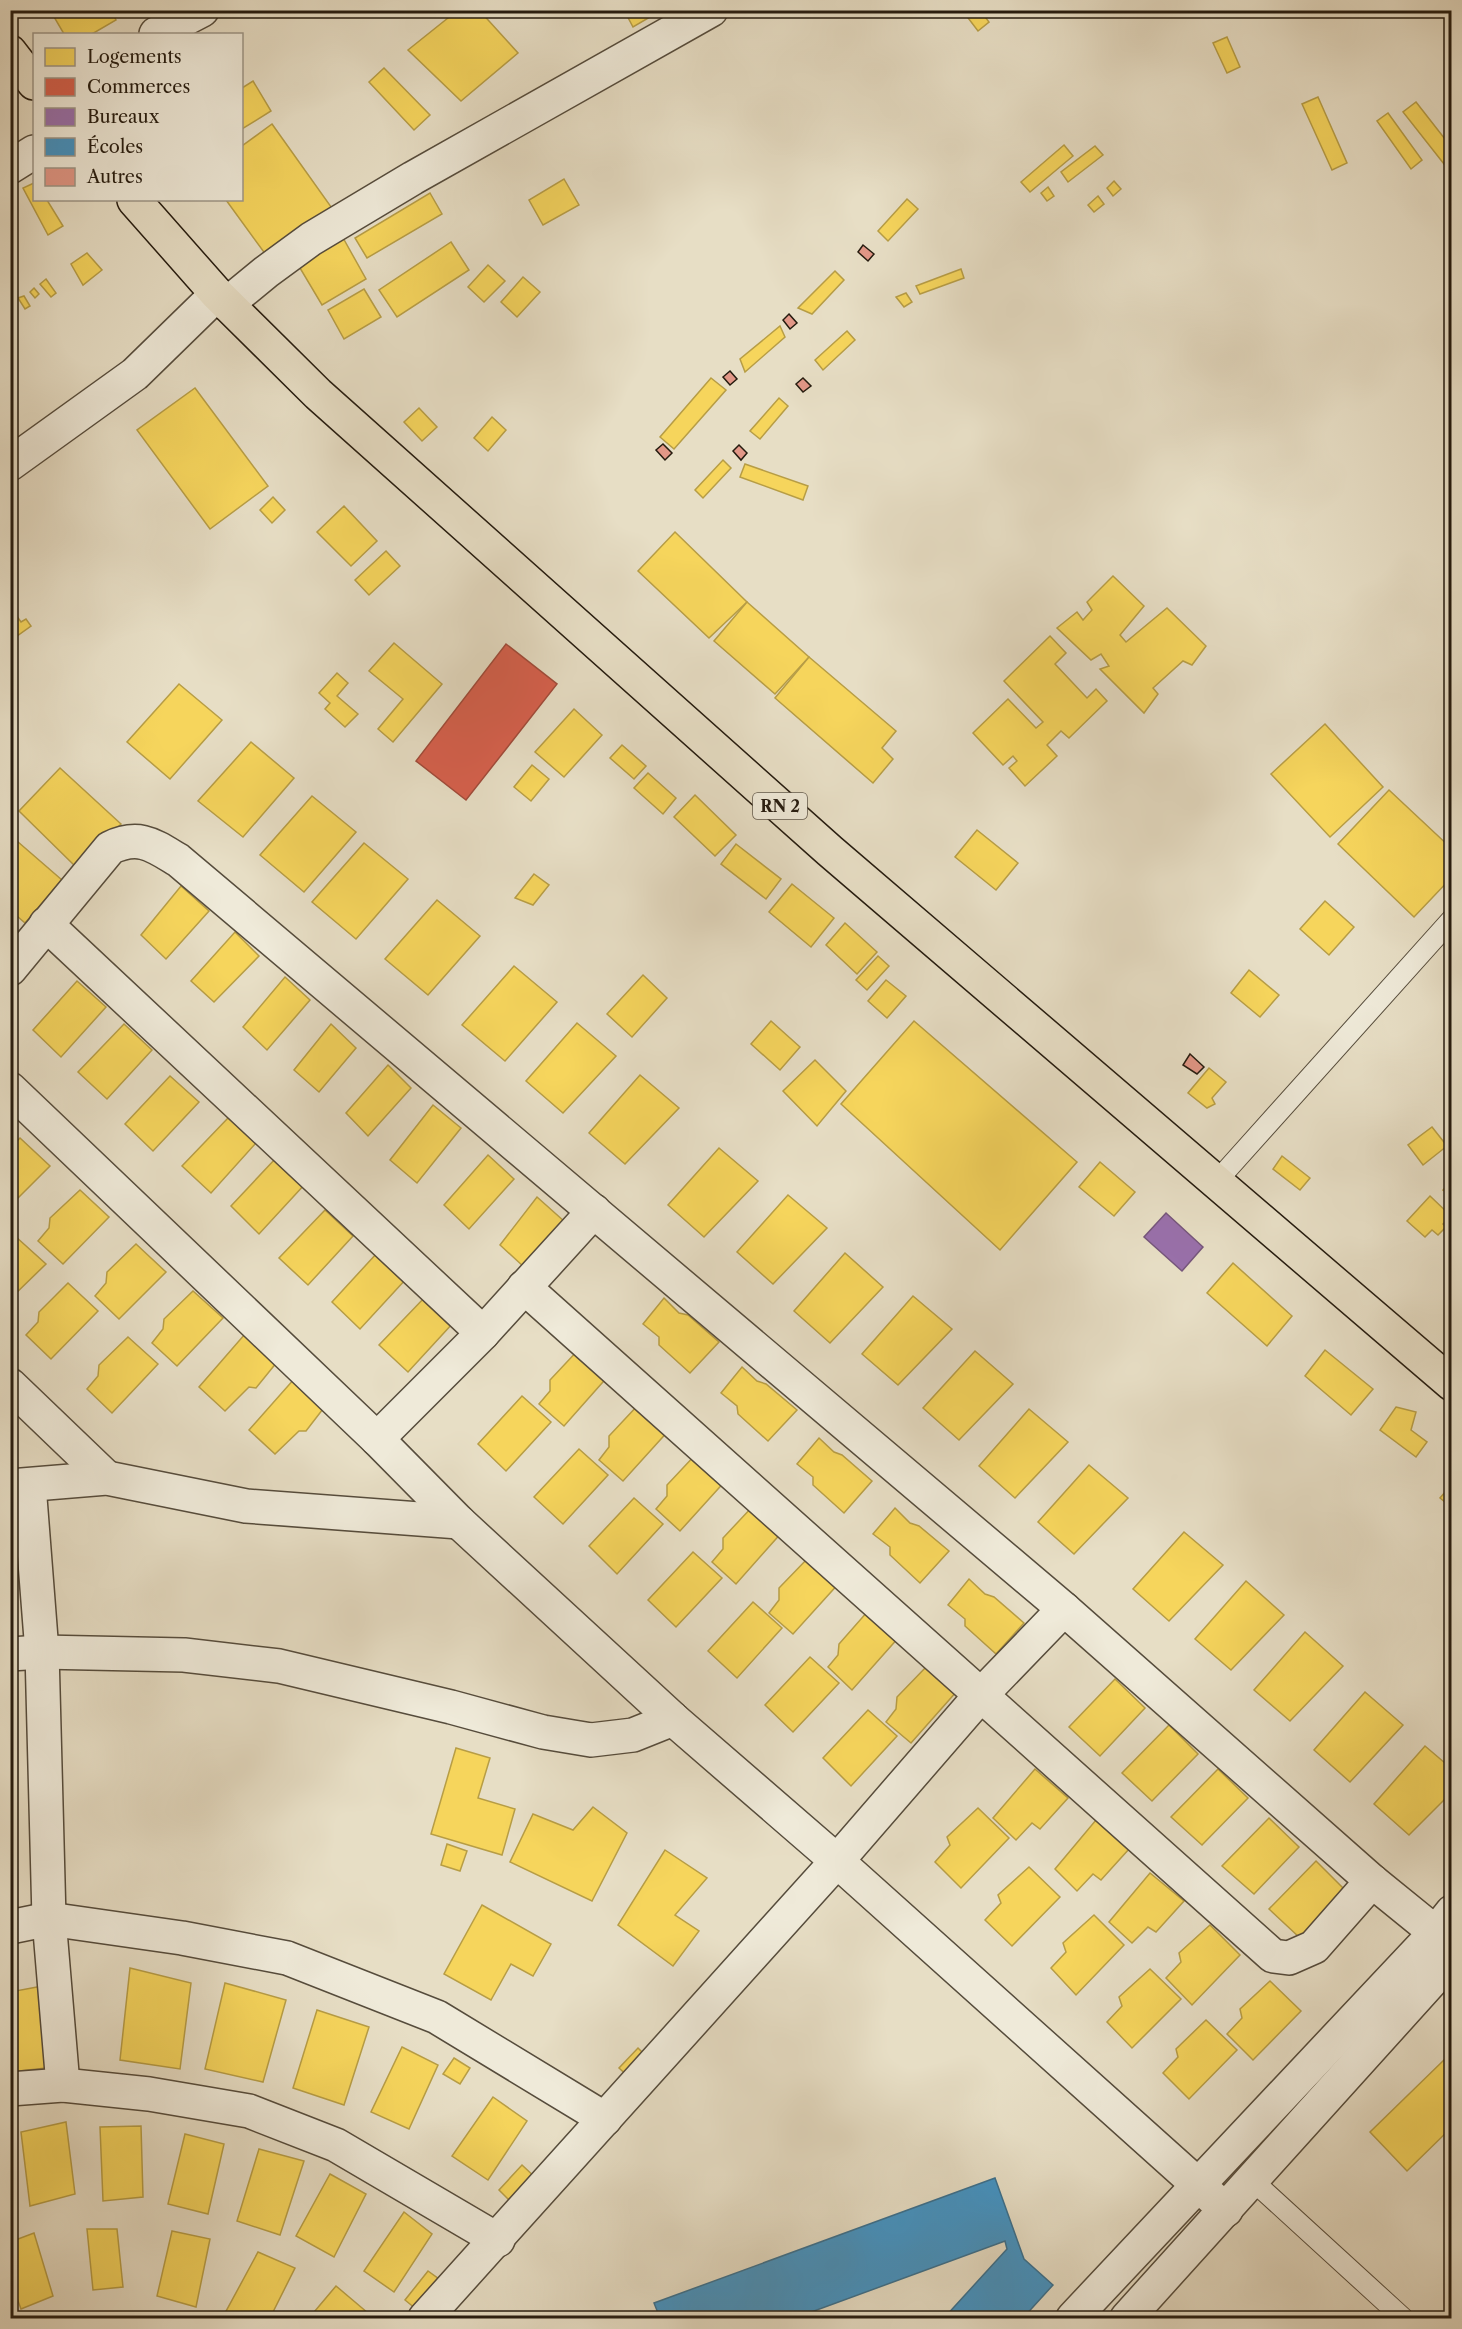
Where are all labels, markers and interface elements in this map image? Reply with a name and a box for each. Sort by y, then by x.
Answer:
legend [33,33,243,201]
text: Logements [87,46,182,68]
text: Commerces [87,76,190,98]
text: Bureaux [87,106,160,128]
text: Écoles [87,135,143,158]
text: Autres [86,166,143,188]
road number: RN 2 [753,793,807,819]

